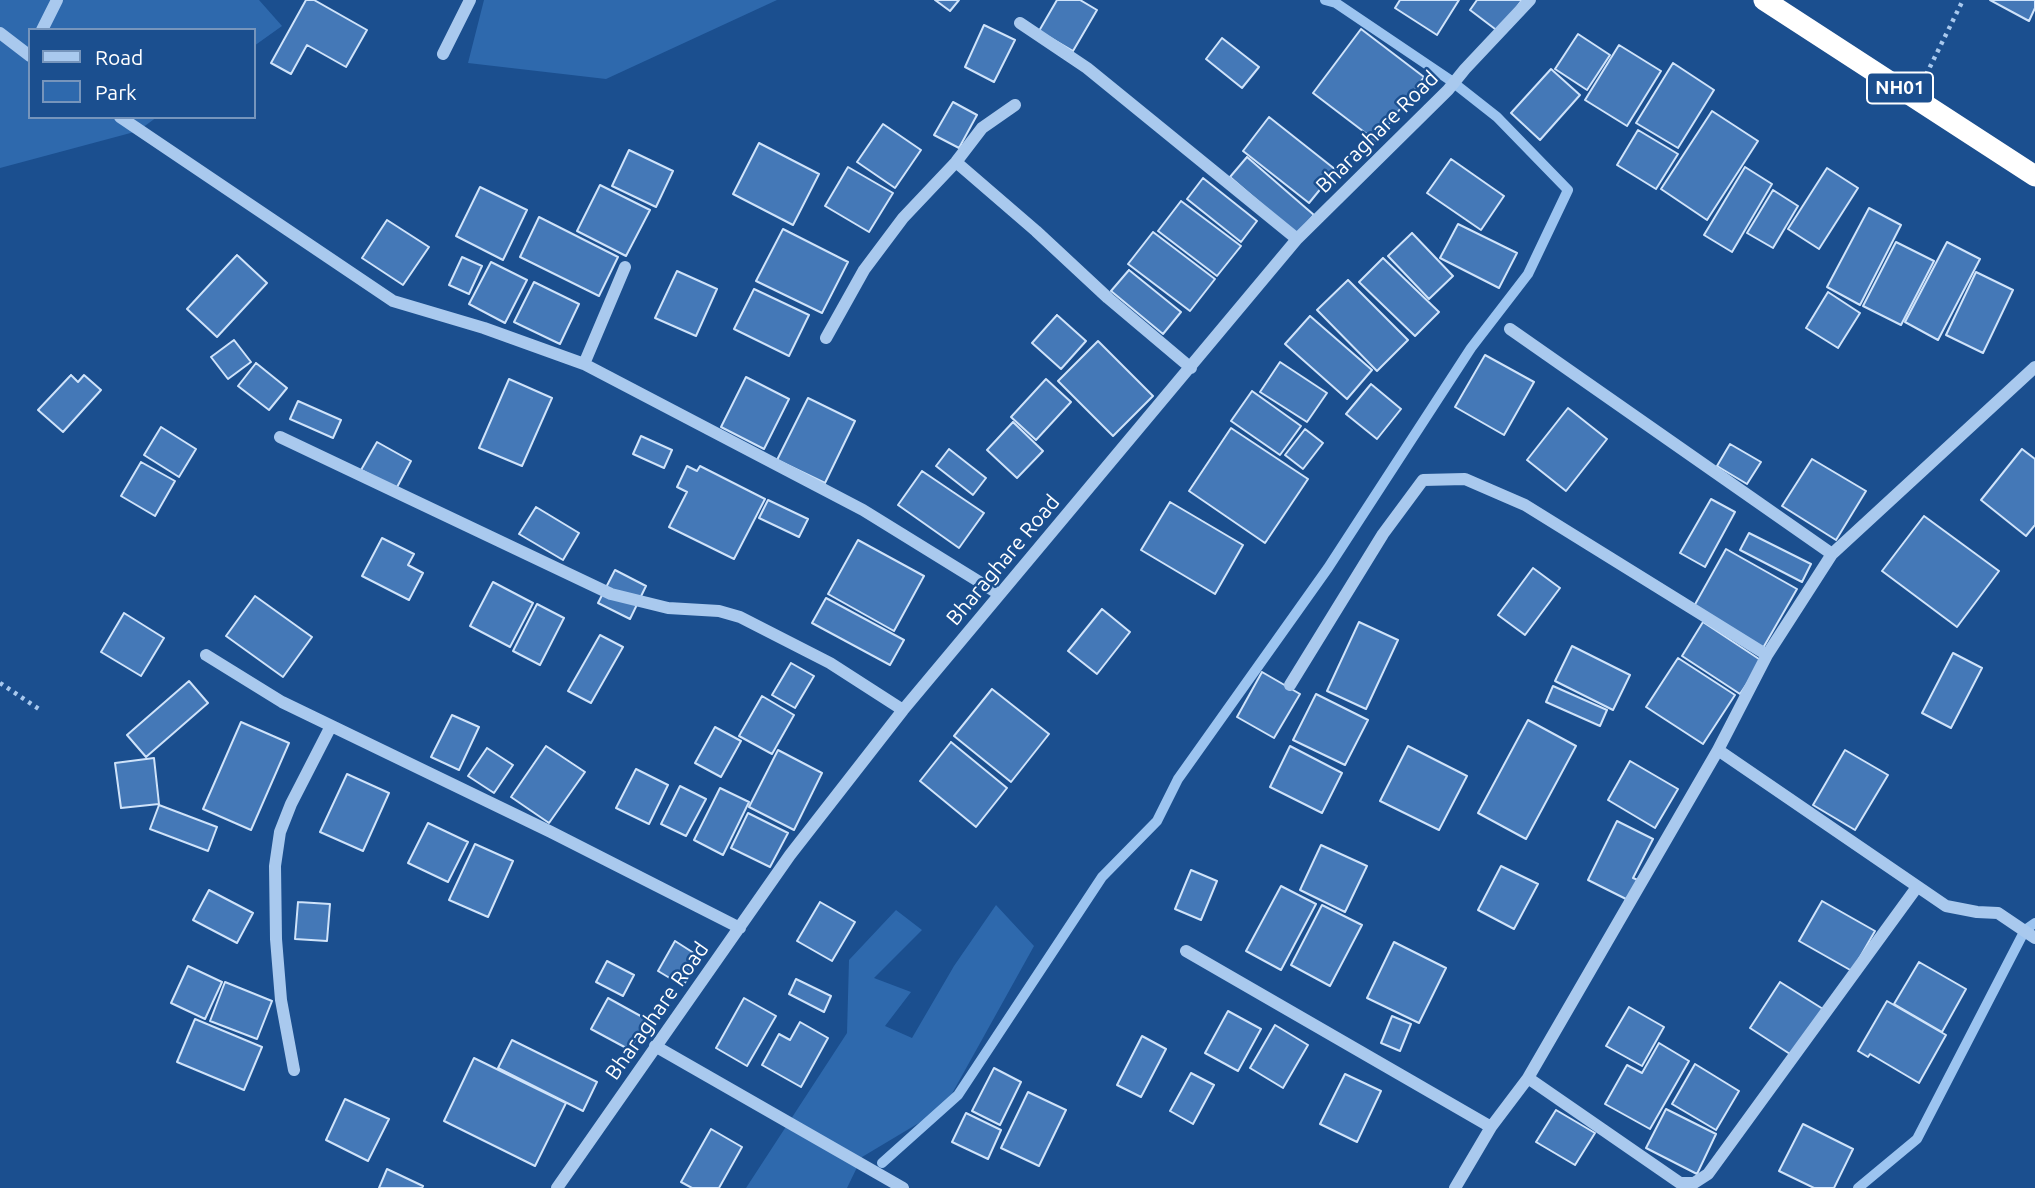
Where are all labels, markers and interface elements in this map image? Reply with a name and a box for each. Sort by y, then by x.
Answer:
legend [28,28,256,119]
text: Road [95,45,143,69]
street label: Bharaghare Road [1311,66,1443,198]
road number: NH01 [1867,72,1933,104]
text: Park [95,80,137,104]
street label: Bharaghare Road [941,490,1065,630]
street label: Bharaghare Road [600,937,714,1085]

